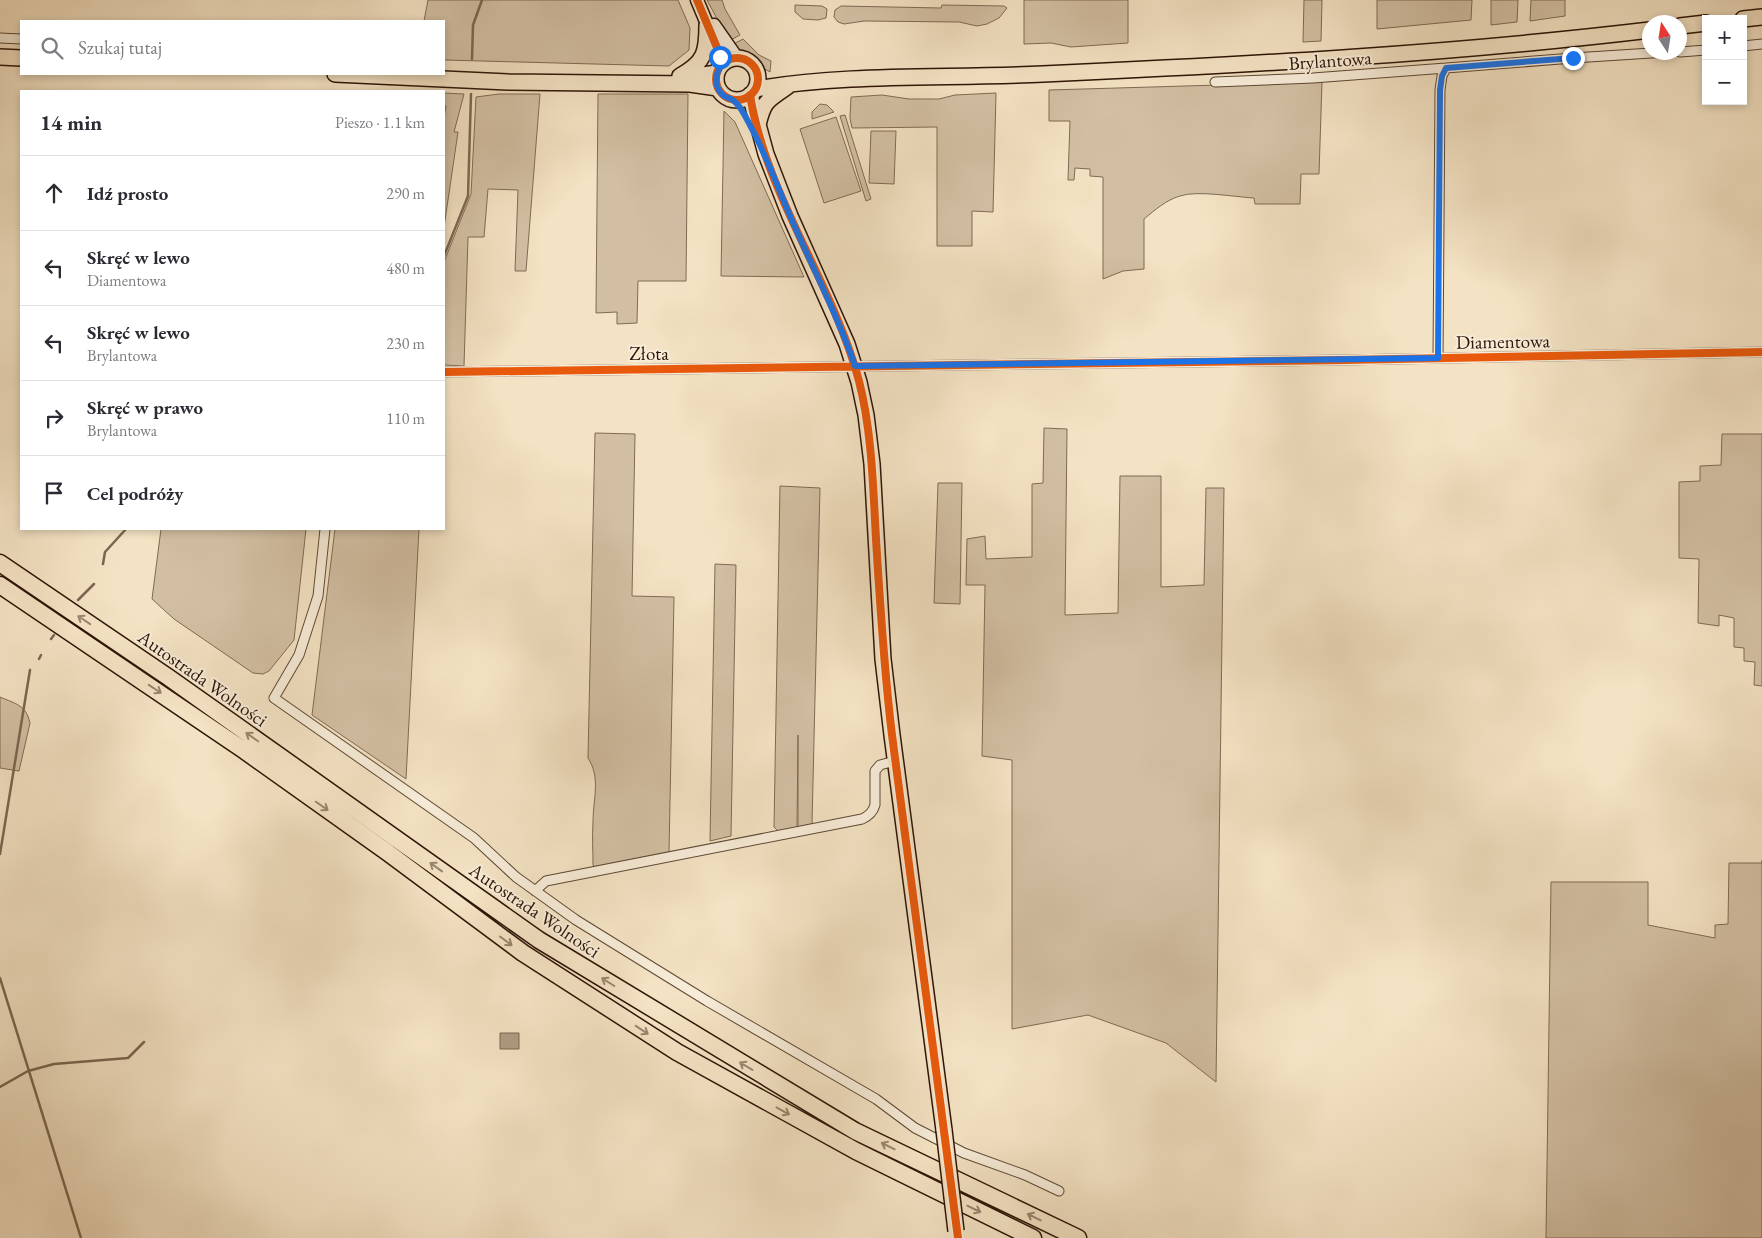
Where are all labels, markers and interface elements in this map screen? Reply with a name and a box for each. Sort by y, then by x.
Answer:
north arrow [1642,15,1687,60]
map controls [1702,15,1747,105]
button: + [1702,15,1747,60]
search box [20,20,445,75]
icon: search [38,34,66,62]
text: Szukaj tutaj [78,35,162,60]
street label: Brylantowa [1288,45,1373,76]
route start [709,46,732,69]
route end [1562,47,1585,70]
button: − [1702,60,1747,105]
text: 14 min [40,109,102,136]
text: Pieszo · 1.1 km [335,112,425,133]
icon: ahead [40,179,68,207]
text: Idź prosto [87,181,168,206]
text: 290 m [386,183,425,204]
text: Skręć w lewo [87,245,190,270]
icon: left [40,254,68,282]
text: 480 m [386,258,425,279]
text: Diamentowa [87,270,166,291]
text: Skręć w lewo [87,320,190,345]
street label: Diamentowa [1456,328,1551,355]
icon: left [40,329,68,357]
text: 230 m [386,333,425,354]
street label: Złota [629,341,669,366]
text: Brylantowa [87,345,157,366]
text: Skręć w prawo [87,395,203,420]
icon: right [40,404,68,432]
text: 110 m [386,408,425,429]
text: Brylantowa [87,420,157,441]
icon: arrive [40,479,68,507]
text: Cel podróży [87,481,183,506]
one-way arrow [77,615,91,625]
street label: Autostrada Wolności [132,624,273,733]
one-way arrow [147,684,161,694]
one-way arrow [246,732,260,742]
one-way arrow [315,801,329,811]
street label: Autostrada Wolności [464,857,605,964]
one-way arrow [429,862,443,872]
one-way arrow [499,935,512,946]
one-way arrow [601,976,615,986]
one-way arrow [635,1025,649,1035]
one-way arrow [740,1061,754,1071]
one-way arrow [775,1106,790,1116]
one-way arrow [880,1141,895,1151]
one-way arrow [966,1205,981,1214]
one-way arrow [1027,1212,1042,1221]

